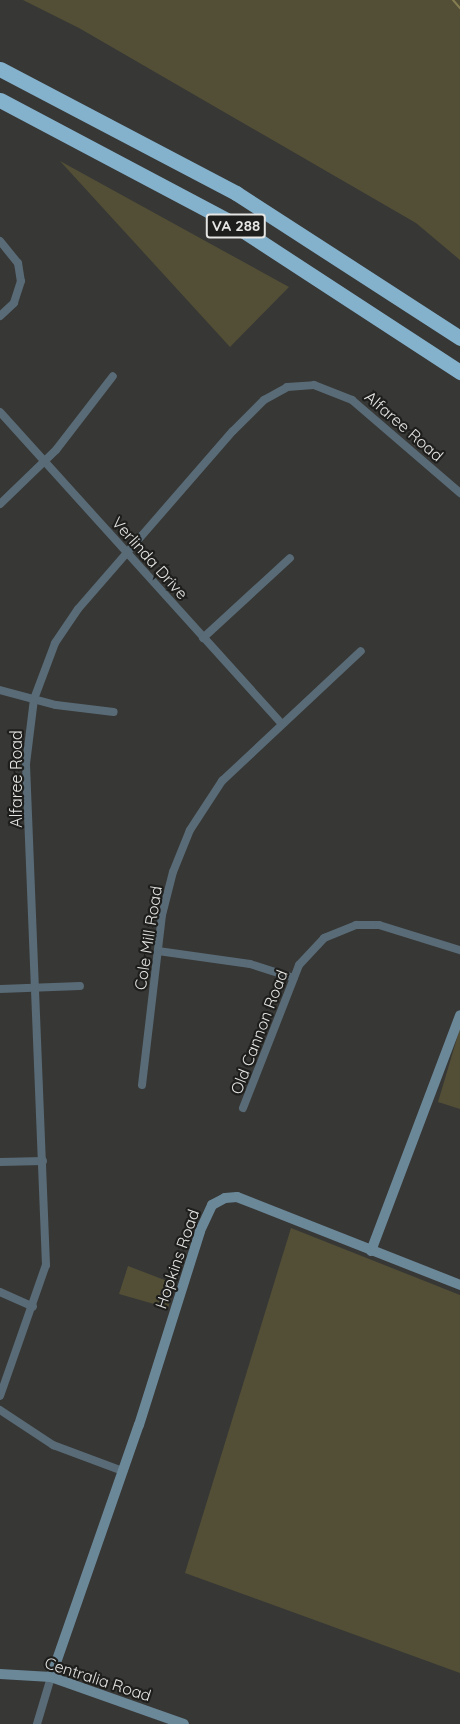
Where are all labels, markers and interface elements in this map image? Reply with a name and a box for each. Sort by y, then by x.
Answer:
road number: VA 288 [204,214,268,238]
street label: Alfaree Road [361,387,447,465]
street label: Verlinda Drive [108,513,192,603]
street label: Alfaree Road [6,730,26,828]
street label: Cole Mill Road [130,885,166,991]
street label: Old Cannon Road [226,967,292,1097]
street label: Hopkins Road [151,1207,203,1311]
street label: Centralia Road [42,1653,154,1705]

